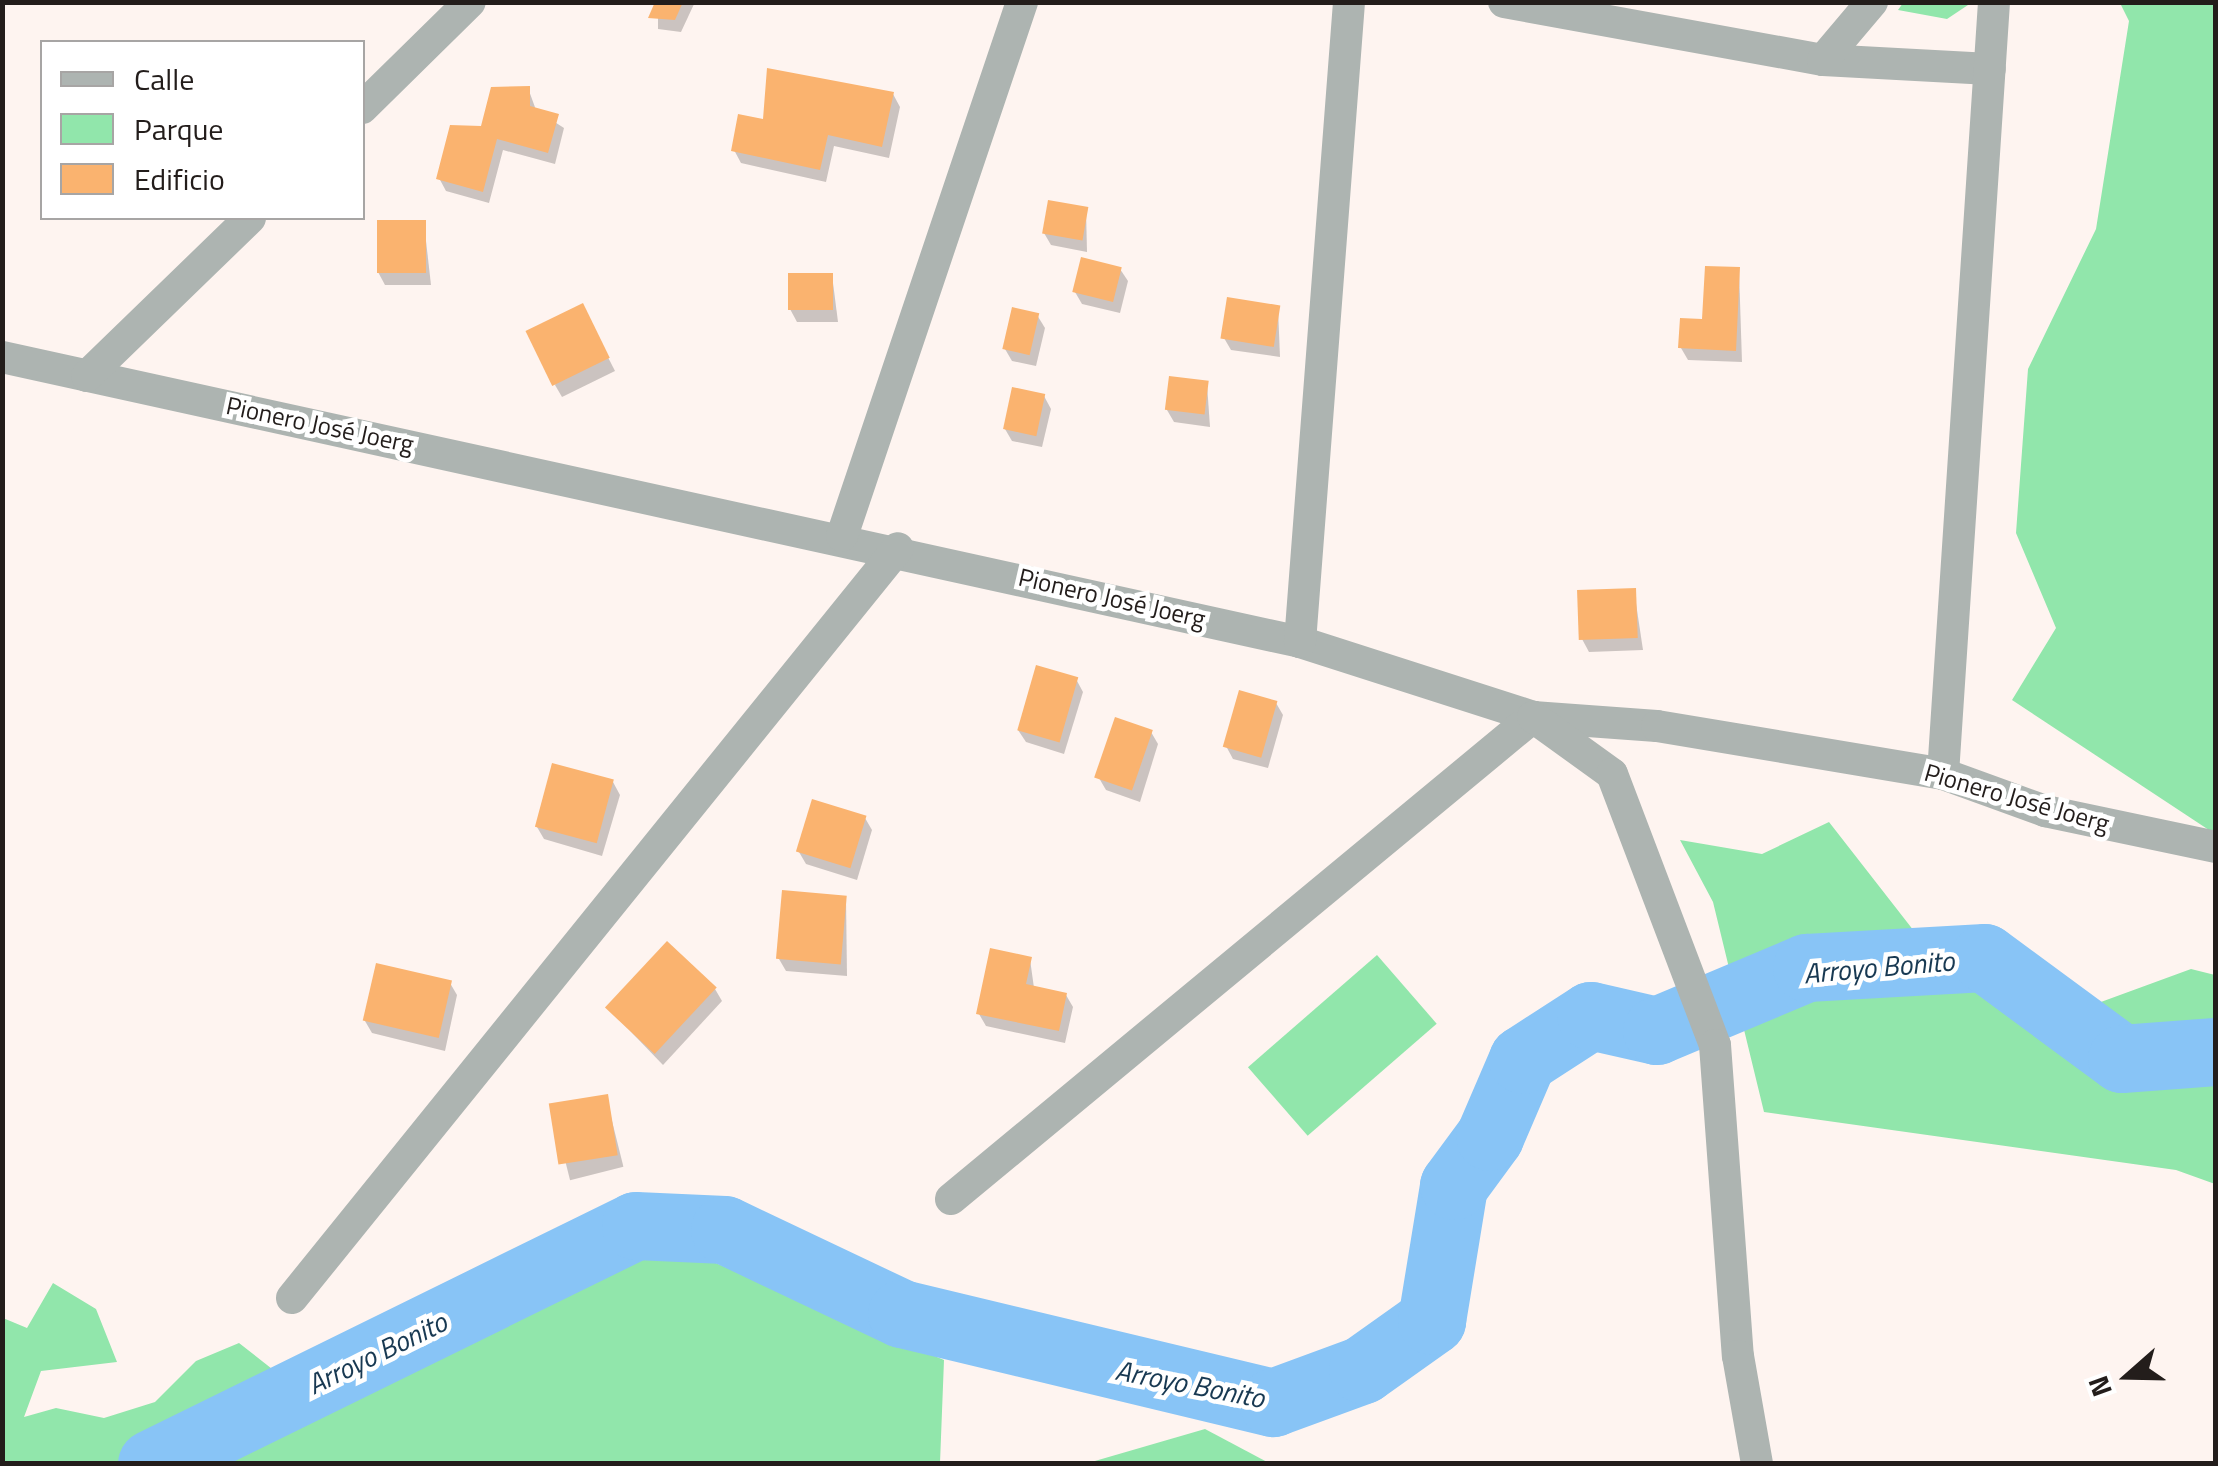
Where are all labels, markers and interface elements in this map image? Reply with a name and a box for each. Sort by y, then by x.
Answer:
legend [40,40,365,220]
text: Calle [134,56,194,102]
text: Parque [134,106,224,152]
text: Edificio [134,156,225,202]
street label: Pionero José Joerg [223,390,417,460]
street label: Pionero José Joerg [1016,562,1208,634]
street label: Pionero José Joerg [1921,757,2113,839]
water label: Arroyo Bonito [1802,944,1956,990]
water label: Arroyo Bonito [302,1305,452,1401]
north arrow [2078,1326,2178,1426]
water label: Arroyo Bonito [1113,1353,1267,1415]
text: N [2076,1370,2123,1403]

